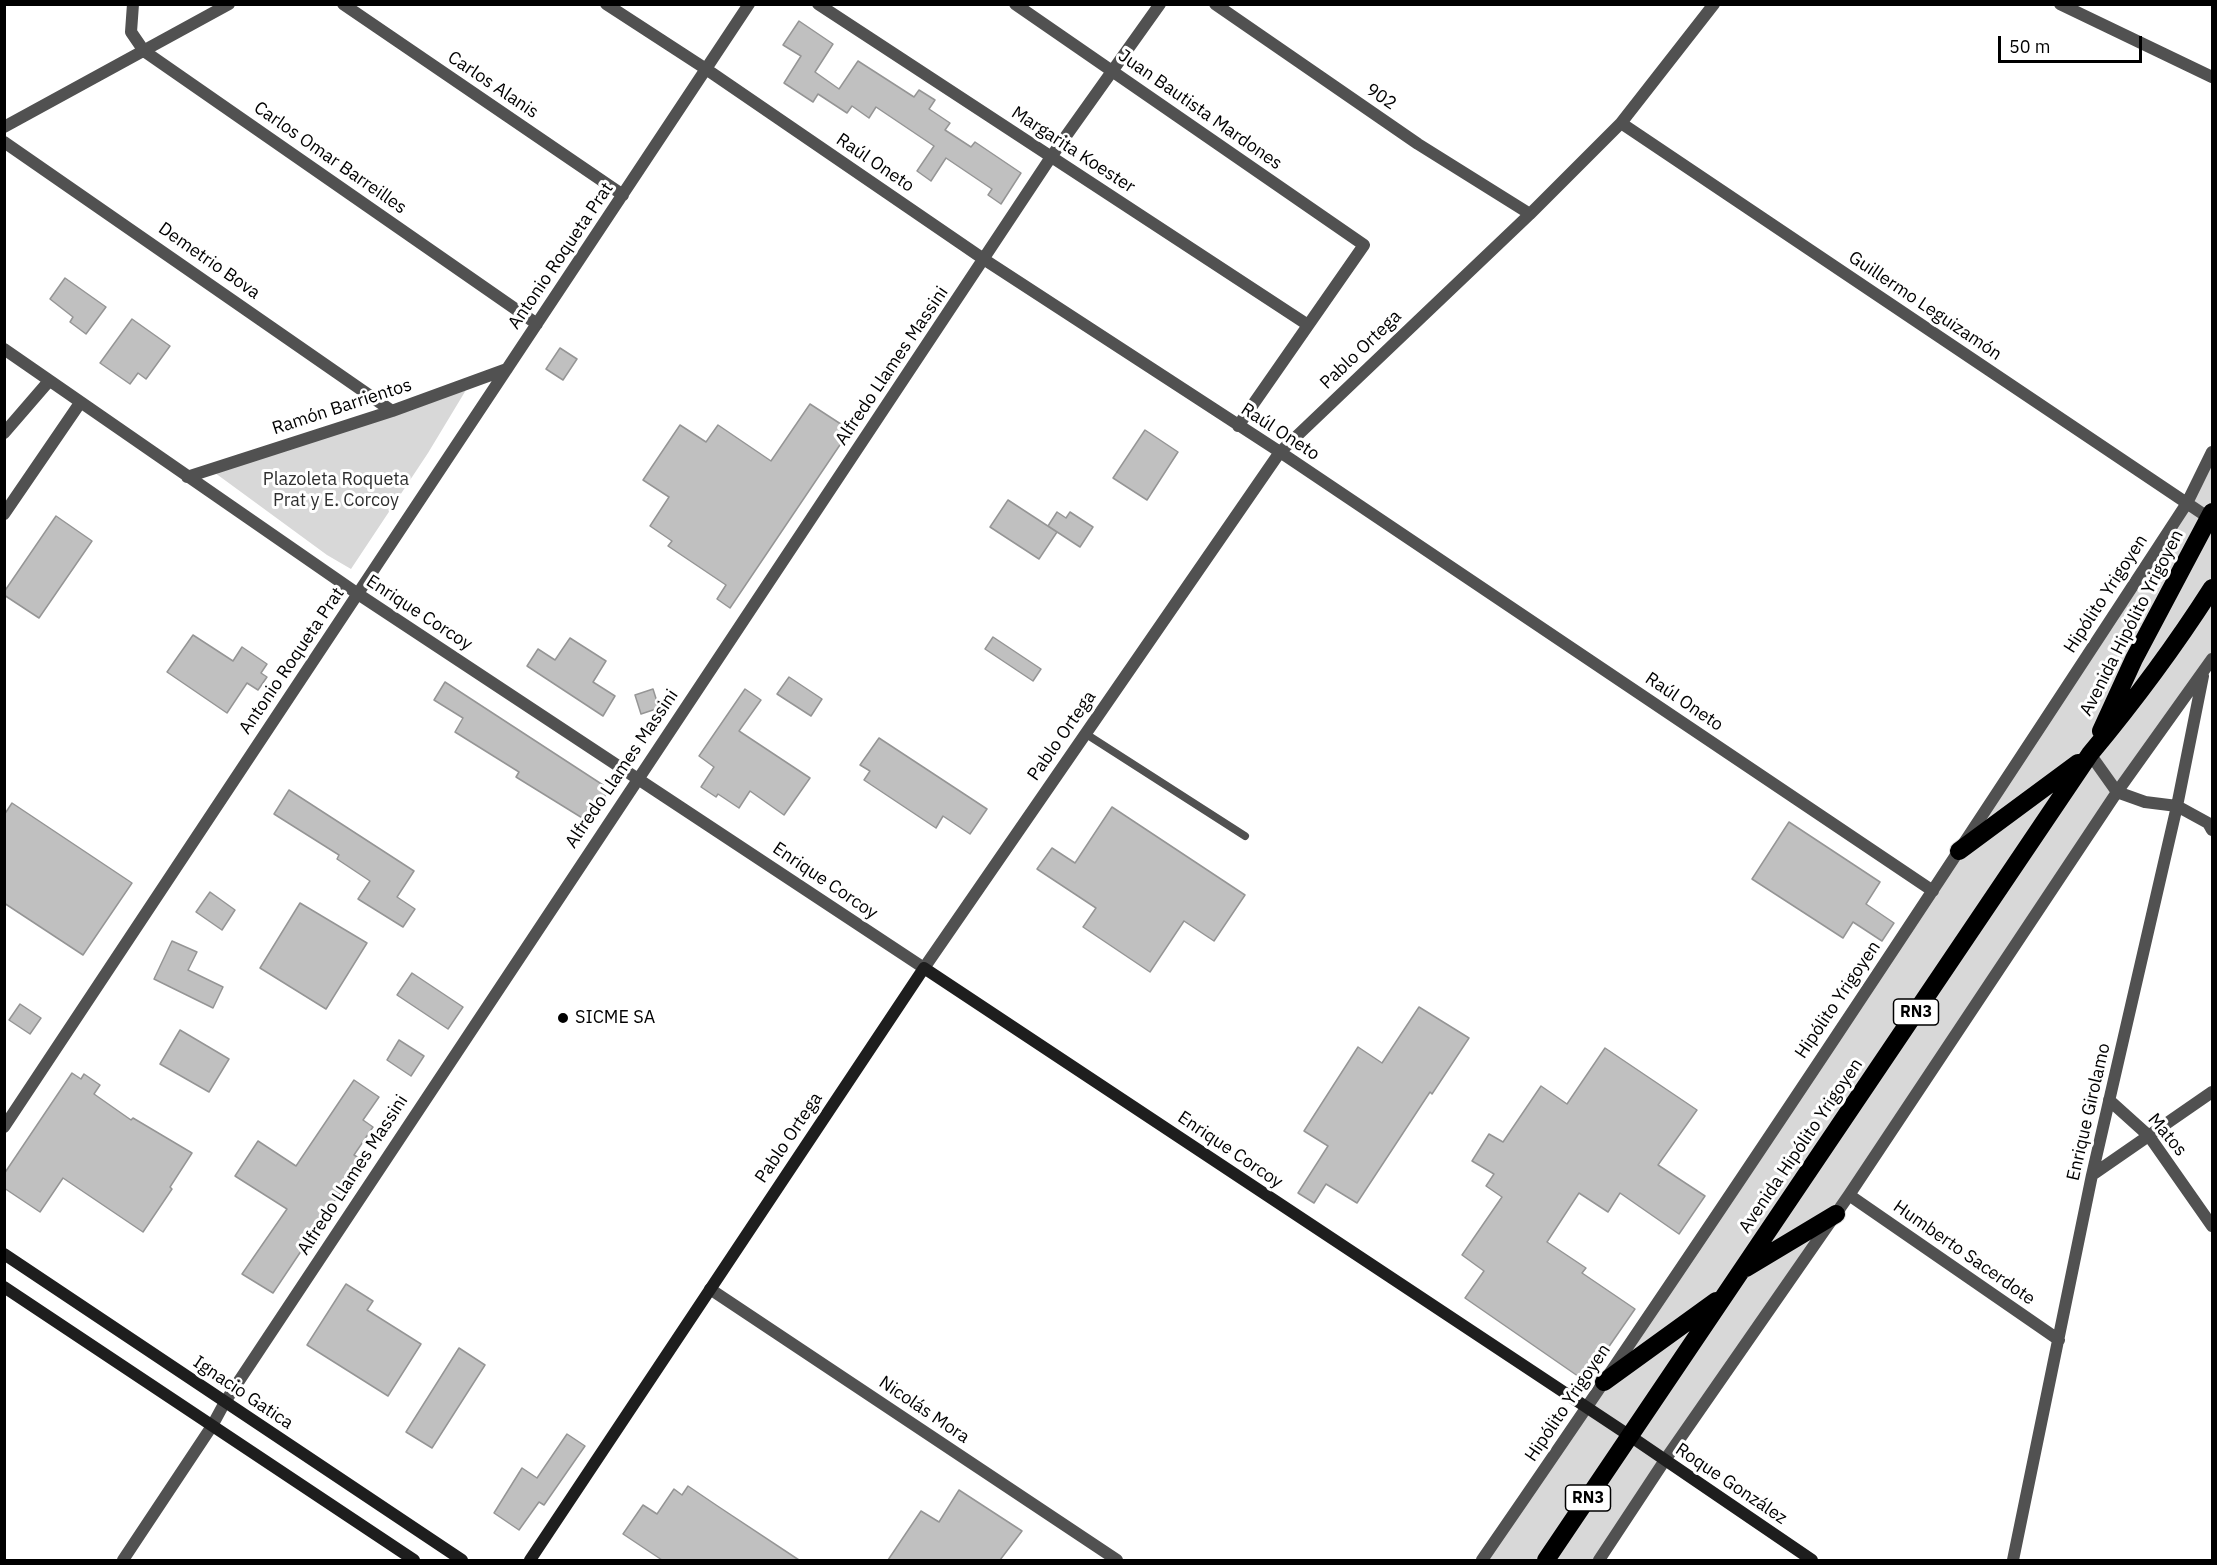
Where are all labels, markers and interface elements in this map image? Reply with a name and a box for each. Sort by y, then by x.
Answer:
scale bar [2001,24,2145,62]
text: 50 m [2009,35,2051,58]
street label: Juan Bautista Mardones [1114,45,1286,175]
street label: Carlos Alanis [443,47,543,123]
street label: 902 [1362,79,1400,115]
street label: Carlos Omar Barreilles [249,97,411,219]
street label: Margarita Koester [1007,102,1139,198]
street label: Raúl Oneto [832,129,918,197]
street label: Antonio Roqueta Prat [504,179,618,333]
street label: Demetrio Bova [154,218,264,304]
street label: Guillermo Leguizamón [1844,247,2006,365]
street label: Alfredo Llames Massini [831,283,953,449]
street label: Pablo Ortega [1316,306,1406,394]
street label: Ramón Barrientos [269,374,415,440]
street label: Raúl Oneto [1237,399,1323,465]
park label: Plazoleta Roqueta Prat y E. Corcoy [263,469,409,512]
street label: Avenida Hipólito Yrigoyen [2076,526,2188,720]
street label: Hipólito Yrigoyen [2060,531,2152,657]
street label: Enrique Corcoy [362,571,476,655]
street label: Antonio Roqueta Prat [235,584,349,738]
street label: Raúl Oneto [1641,668,1727,736]
street label: Alfredo Llames Massini [561,686,683,852]
street label: Pablo Ortega [1023,687,1101,785]
street label: Enrique Corcoy [768,838,882,924]
street label: Hipólito Yrigoyen [1791,937,1885,1063]
road number: RN3 [1894,999,1938,1025]
place label: SICME SA [575,1007,655,1029]
marker: SICME SA [556,1011,570,1025]
street label: Enrique Girolamo [2063,1041,2115,1183]
street label: Avenida Hipólito Yrigoyen [1734,1055,1868,1237]
street label: Pablo Ortega [751,1089,827,1187]
street label: Alfredo Llames Massini [293,1091,413,1259]
street label: Enrique Corcoy [1173,1107,1287,1193]
street label: Matos [2143,1109,2191,1161]
street label: Humberto Sacerdote [1889,1196,2039,1310]
street label: Hipólito Yrigoyen [1521,1340,1615,1466]
street label: Ignacio Gatica [189,1352,297,1434]
street label: Nicolás Mora [875,1372,973,1448]
street label: Roque González [1671,1439,1791,1529]
road number: RN3 [1566,1485,1610,1511]

